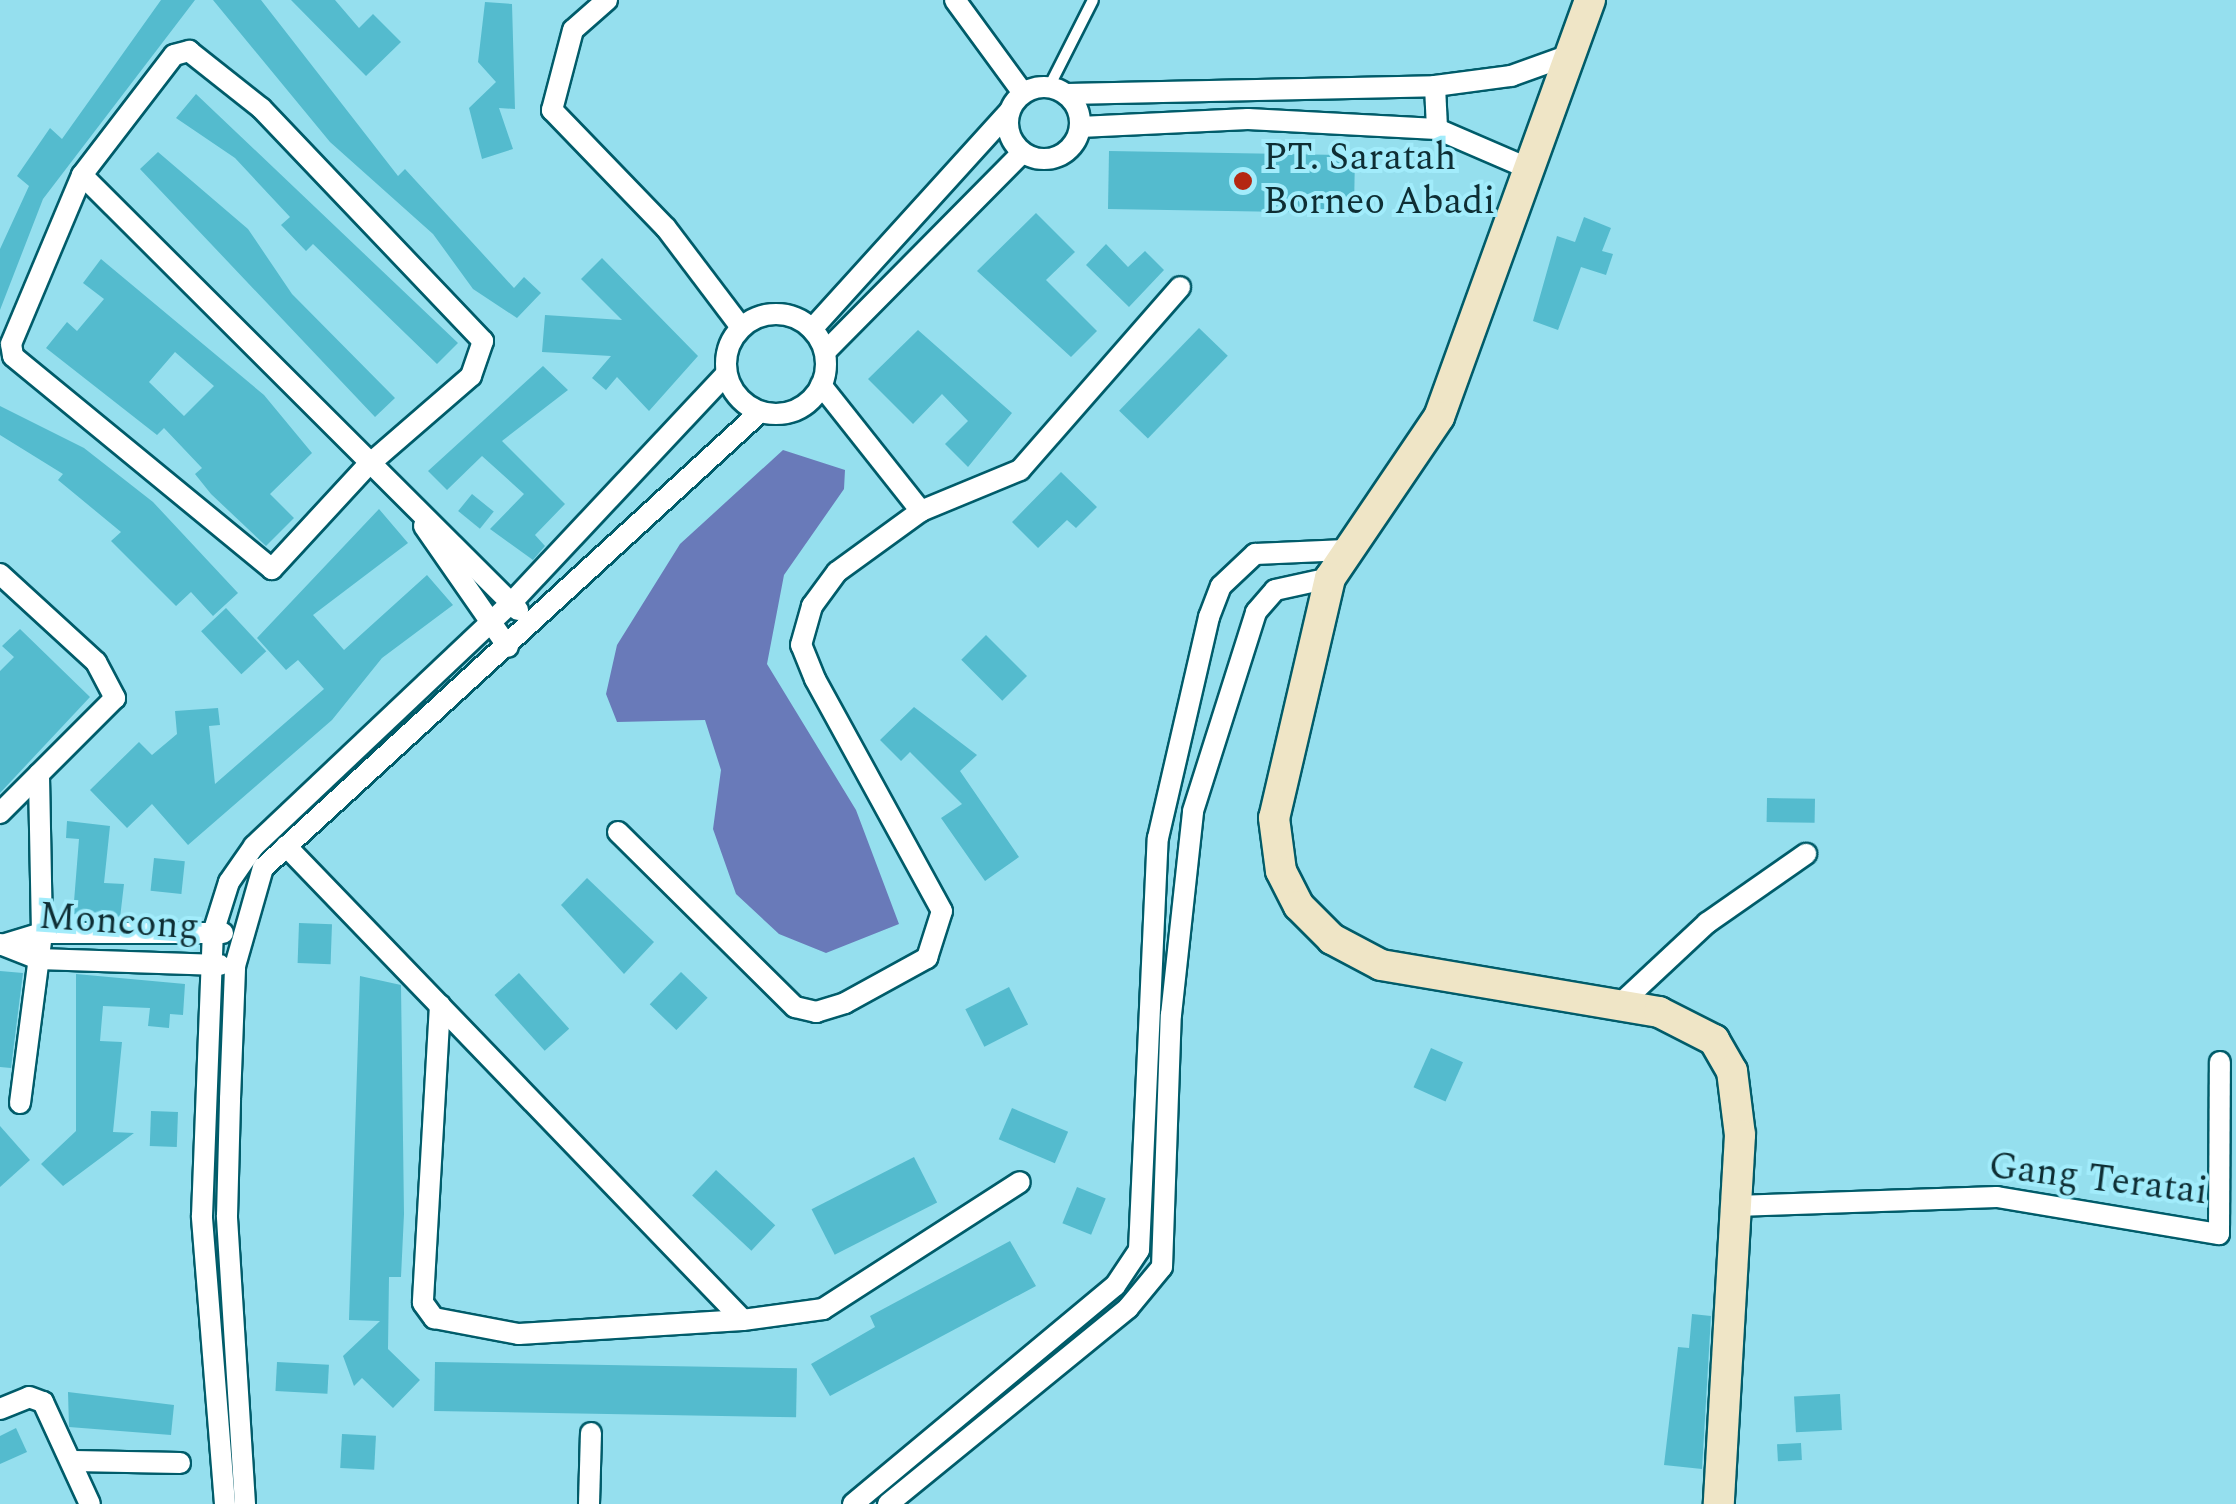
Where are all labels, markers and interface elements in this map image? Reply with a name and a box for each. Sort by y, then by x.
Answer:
place label: PT. Saratah Borneo Abadi [1263,136,1495,225]
marker: PT. Saratah Borneo Abadi [1232,170,1254,192]
street label: Moncong [37,895,201,951]
street label: Gang Teratai [1986,1144,2210,1216]

